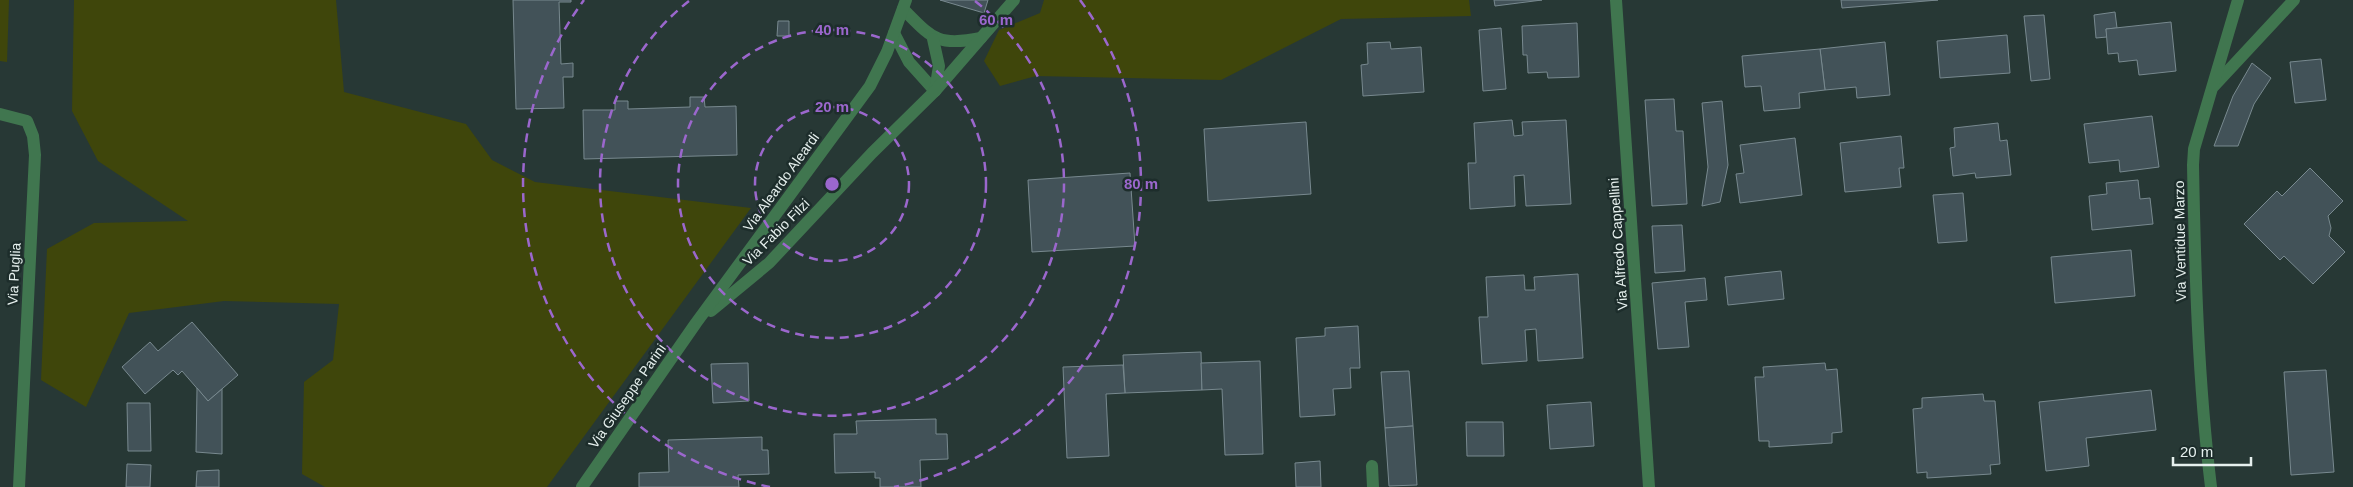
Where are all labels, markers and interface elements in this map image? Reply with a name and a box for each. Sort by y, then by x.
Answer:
text: 60 m [979,11,1013,28]
text: 40 m [815,21,849,38]
text: 20 m [815,98,849,115]
street label: Via Aleardo Aleardi [740,130,822,234]
centre of rings [823,175,841,193]
text: 80 m [1124,175,1158,192]
street label: Via Alfredo Cappellini [1605,177,1631,311]
street label: Via Ventidue Marzo [2171,180,2189,302]
street label: Via Fabio Filzi [739,195,813,269]
street label: Via Puglia [4,242,24,306]
street label: Via Giuseppe Parini [585,341,669,451]
scale bar [2173,434,2250,466]
text: 20 m [2180,443,2213,460]

